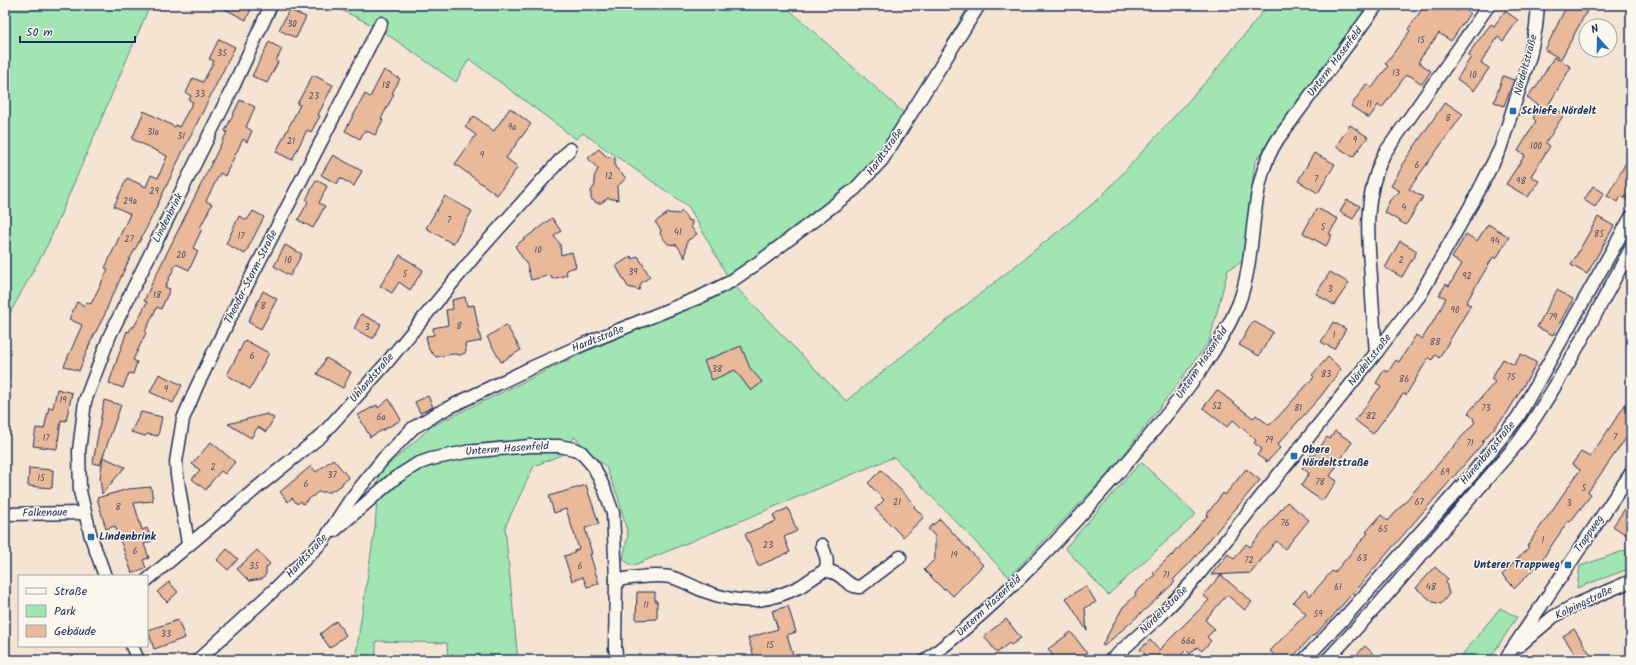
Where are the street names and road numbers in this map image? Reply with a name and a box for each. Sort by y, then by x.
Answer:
street label: Unterm Hasenfeld [1303,23,1368,101]
street label: Nördeltstraße [1509,32,1543,98]
street label: Hardtstraße [862,124,908,180]
street label: Lindenbrink [148,189,189,246]
street label: Theodor-Storm-Straße [219,227,283,327]
street label: Hardtstraße [569,320,627,358]
street label: Unterm Hasenfeld [1171,323,1233,403]
street label: Nördeltstraße [1344,330,1396,390]
street label: Uhlandstraße [345,349,399,407]
street label: Hünenburgstraße [1456,417,1520,489]
street label: Unterm Hasenfeld [465,437,550,461]
street label: Falkenaue [22,504,68,522]
street label: Trappweg [1569,511,1609,557]
street label: Hardtstraße [282,530,332,582]
street label: Unterm Hasenfeld [952,571,1026,641]
street label: Nördeltstraße [1136,581,1193,638]
street label: Kolpingstraße [1552,581,1616,625]

